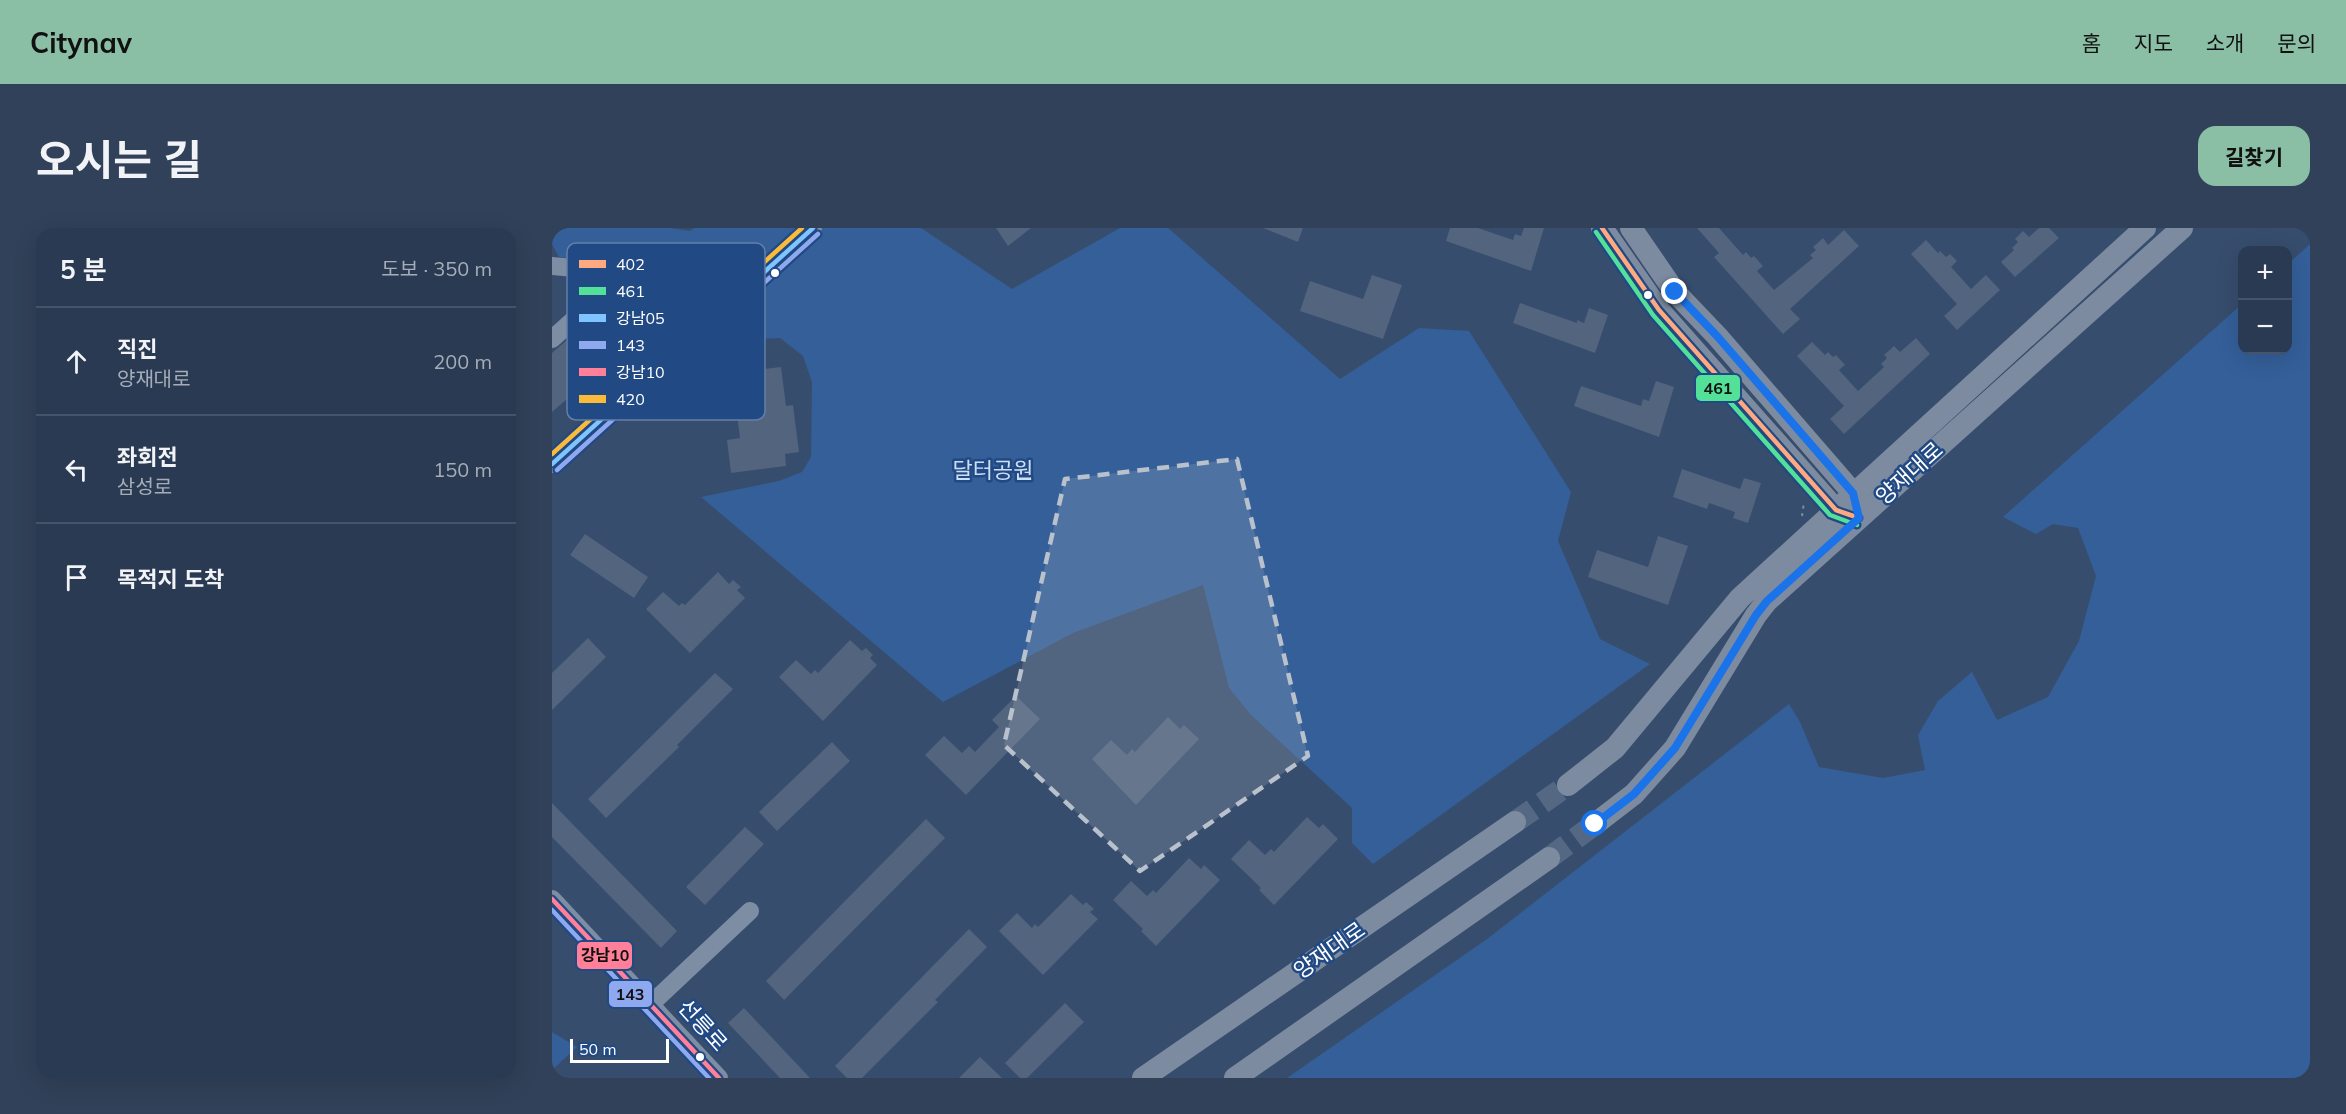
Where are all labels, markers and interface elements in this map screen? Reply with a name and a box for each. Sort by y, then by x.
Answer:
text: Citynav [30,25,132,60]
text: 홈 [2082,30,2101,56]
text: 지도 [2134,30,2173,56]
text: 소개 [2206,30,2244,56]
text: 문의 [2277,30,2316,56]
button: 길찾기 [2198,126,2310,186]
text: 오시는 길 [36,133,202,186]
legend [567,243,765,420]
map controls [2238,246,2292,354]
button: + [2238,246,2292,300]
text: 5 분 [60,253,107,286]
text: 402 [616,254,645,274]
text: 도보 · 350 m [381,256,492,281]
unlabelled marker [769,267,781,279]
route end [1661,278,1687,304]
text: 461 [616,281,645,301]
unlabelled marker [1642,289,1654,301]
button: − [2238,300,2292,354]
text: 강남05 [616,308,665,328]
text: 직진 [117,335,157,363]
text: 143 [616,335,645,355]
icon: ahead [60,345,93,378]
text: 200 m [433,349,492,374]
text: 강남10 [616,362,665,382]
text: 양재대로 [117,366,191,391]
line badge: 461 [1695,374,1741,402]
text: 461 [1704,378,1732,398]
text: 420 [616,389,645,409]
street label: 양재대로 [1870,436,1948,510]
text: 좌회전 [117,443,178,471]
icon: left [60,453,93,486]
park label: 달터공원 [953,456,1033,484]
text: 150 m [433,457,492,482]
text: 삼성로 [117,474,172,499]
icon: arrive [60,561,93,594]
text: 목적지 도착 [117,565,224,593]
route start [1581,810,1607,836]
street label: 양재대로 [1288,915,1370,985]
line badge: 강남10 [576,941,633,970]
text: 강남10 [581,945,629,965]
line badge: 143 [608,980,653,1008]
text: 143 [616,984,644,1004]
street label: 선릉로 [672,993,734,1057]
scale bar [570,1036,669,1064]
text: 50 m [579,1039,616,1059]
unlabelled marker [694,1051,706,1063]

